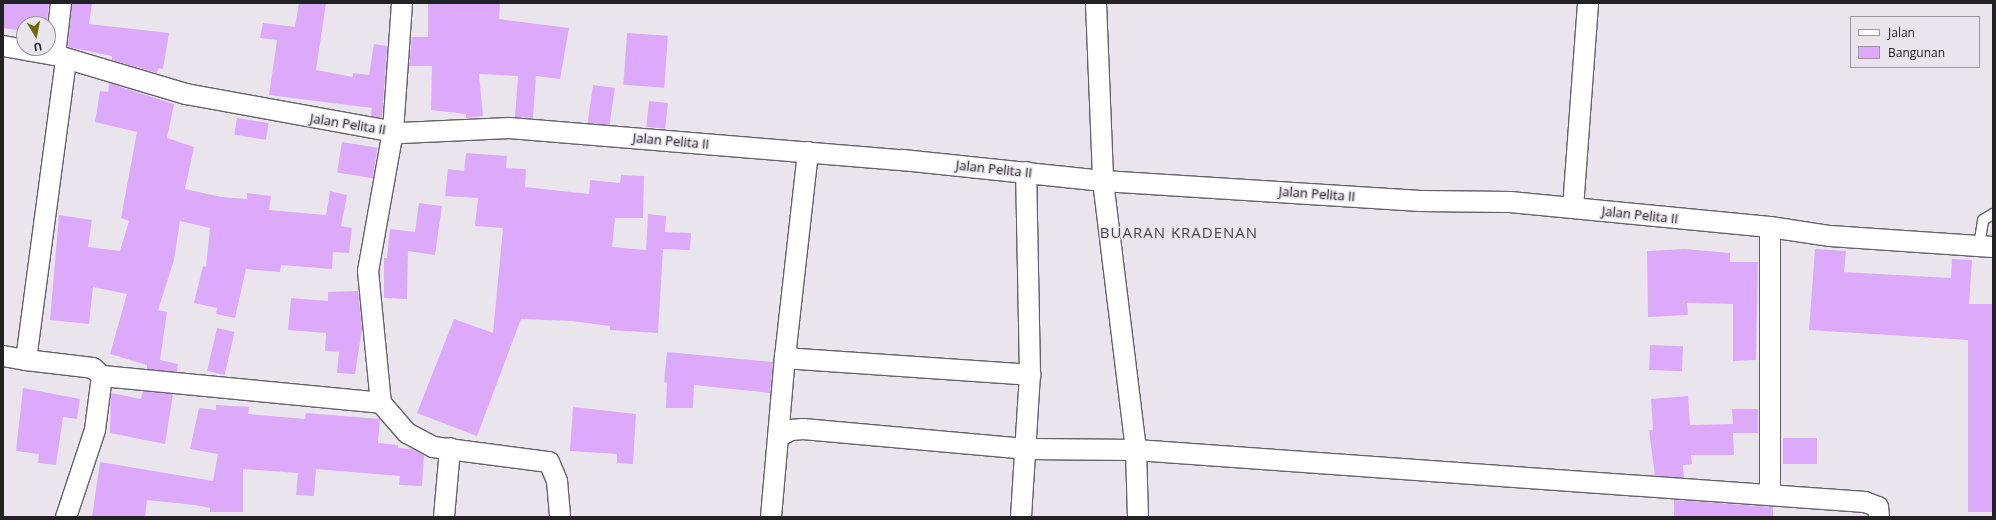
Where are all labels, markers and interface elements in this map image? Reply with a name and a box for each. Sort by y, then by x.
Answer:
north arrow [16,16,56,56]
legend [1850,16,1980,68]
text: Jalan [1888,24,1915,41]
text: U [33,39,43,55]
text: Bangunan [1888,44,1945,61]
street label: Jalan Pelita II [309,110,387,138]
street label: Jalan Pelita II [632,130,710,152]
street label: Jalan Pelita II [955,157,1033,181]
street label: Jalan Pelita II [1278,184,1356,204]
street label: Jalan Pelita II [1601,203,1679,227]
district label: BUARAN KRADENAN [1100,224,1258,242]

